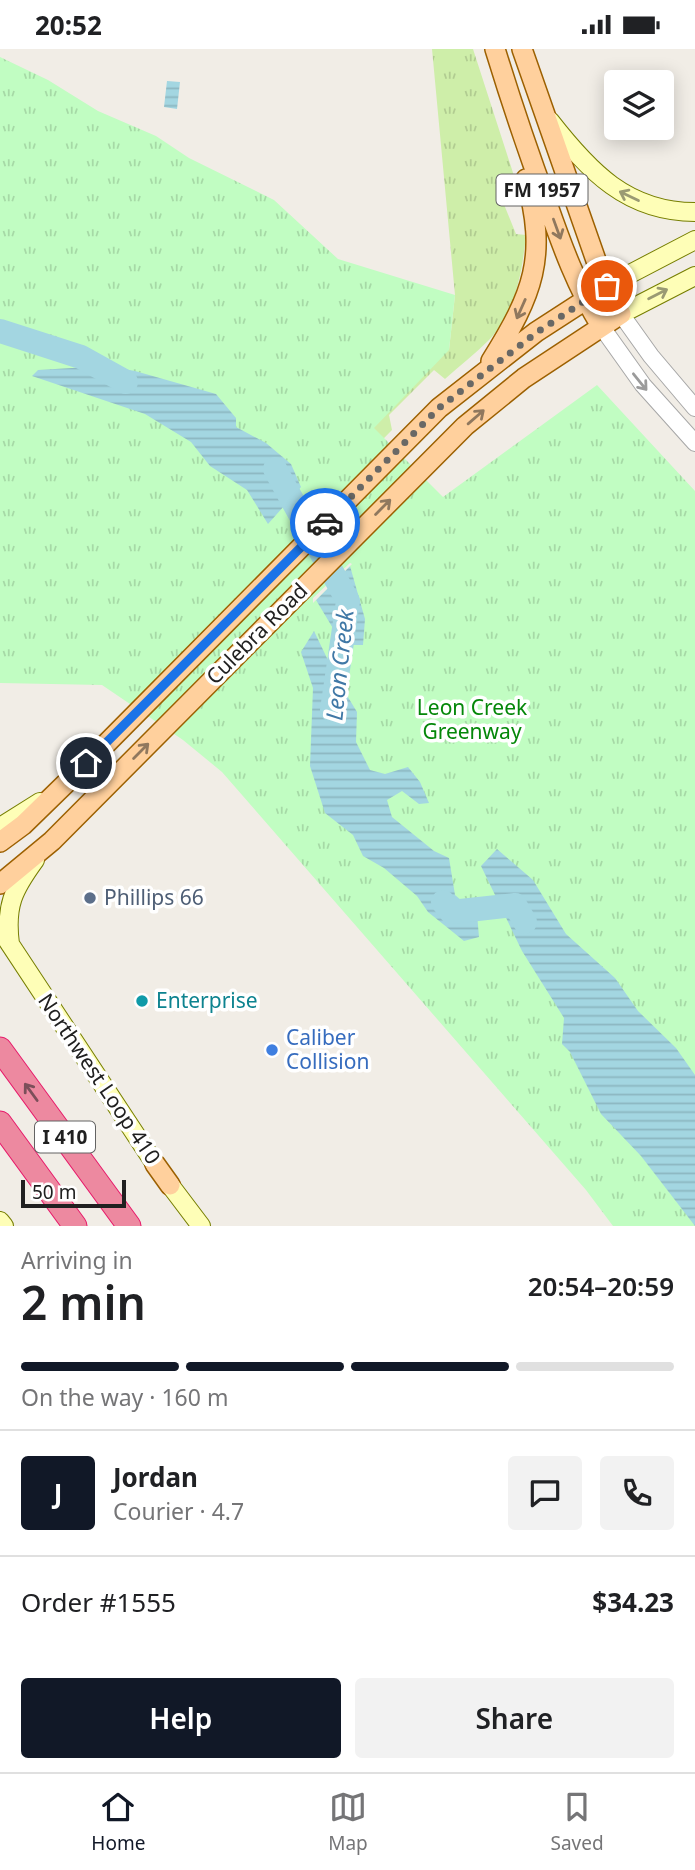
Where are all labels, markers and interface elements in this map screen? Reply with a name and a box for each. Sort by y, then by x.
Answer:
text: 20:52 [35,7,102,43]
map controls [604,70,674,140]
button: layers [604,70,674,140]
road number: FM 1957 [496,174,588,205]
one-way arrow [619,189,640,202]
one-way arrow [551,218,564,240]
pin [577,256,637,316]
icon: bag [588,267,626,305]
one-way arrow [647,287,668,301]
one-way arrow [514,297,527,319]
one-way arrow [633,373,648,391]
one-way arrow [467,409,485,425]
courier [290,488,360,558]
one-way arrow [375,499,392,516]
icon: car [306,504,344,542]
street label: Culebra Road [200,577,313,690]
water label: Leon Creek [317,606,361,722]
park label: Leon Creek Greenway [417,693,528,745]
pin [56,733,116,793]
one-way arrow [133,743,150,760]
icon: home [67,744,105,782]
place label: Phillips 66 [104,883,204,911]
marker: Phillips 66 [82,890,98,906]
place label: Enterprise [156,986,258,1014]
street label: Northwest Loop 410 [32,988,167,1169]
marker: Enterprise [134,993,150,1009]
place label: Caliber Collision [286,1023,369,1075]
marker: Caliber Collision [264,1042,280,1058]
one-way arrow [24,1083,38,1102]
road number: I 410 [35,1121,95,1153]
scale bar [21,1177,126,1209]
text: 50 m [32,1179,76,1205]
text: Arriving in [21,1244,133,1276]
text: 20:54–20:59 [528,1268,674,1304]
text: 2 min [21,1271,146,1333]
text: On the way · 160 m [21,1381,228,1413]
button: chat [508,1456,582,1530]
button: phone [600,1456,674,1530]
text: Jordan [113,1459,198,1495]
text: J [54,1475,62,1511]
text: Courier · 4.7 [113,1495,244,1527]
text: Order #1555 [21,1584,176,1620]
text: $34.23 [592,1584,674,1620]
button: Help [21,1678,341,1758]
button: Share [355,1678,674,1758]
tab: Home [91,1788,145,1856]
tab: Map [328,1788,368,1856]
tab: Saved [550,1788,604,1856]

